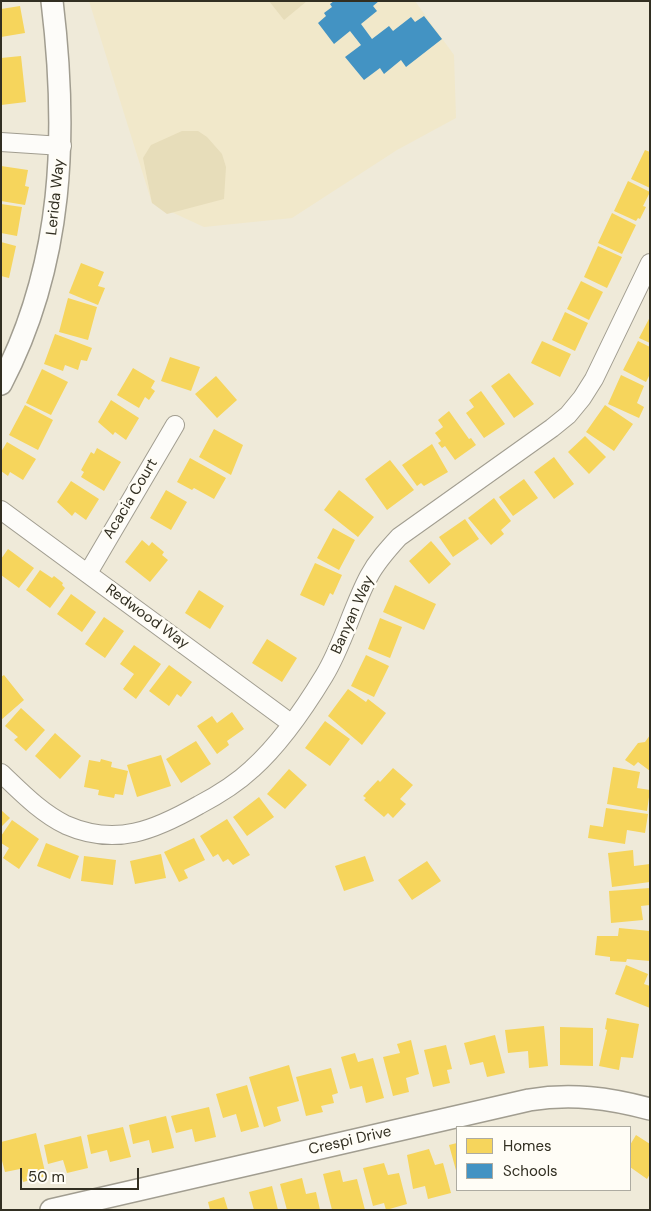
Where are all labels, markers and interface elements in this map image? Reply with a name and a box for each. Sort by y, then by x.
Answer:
street label: Lerida Way [43,158,69,236]
street label: Acacia Court [100,456,162,542]
street label: Banyan Way [328,573,378,657]
street label: Redwood Way [102,581,192,653]
street label: Crespi Drive [307,1123,393,1159]
legend [456,1126,631,1191]
text: Homes [503,1136,552,1156]
scale bar [22,1158,141,1190]
text: Schools [503,1161,558,1181]
text: 50 m [28,1167,65,1187]

